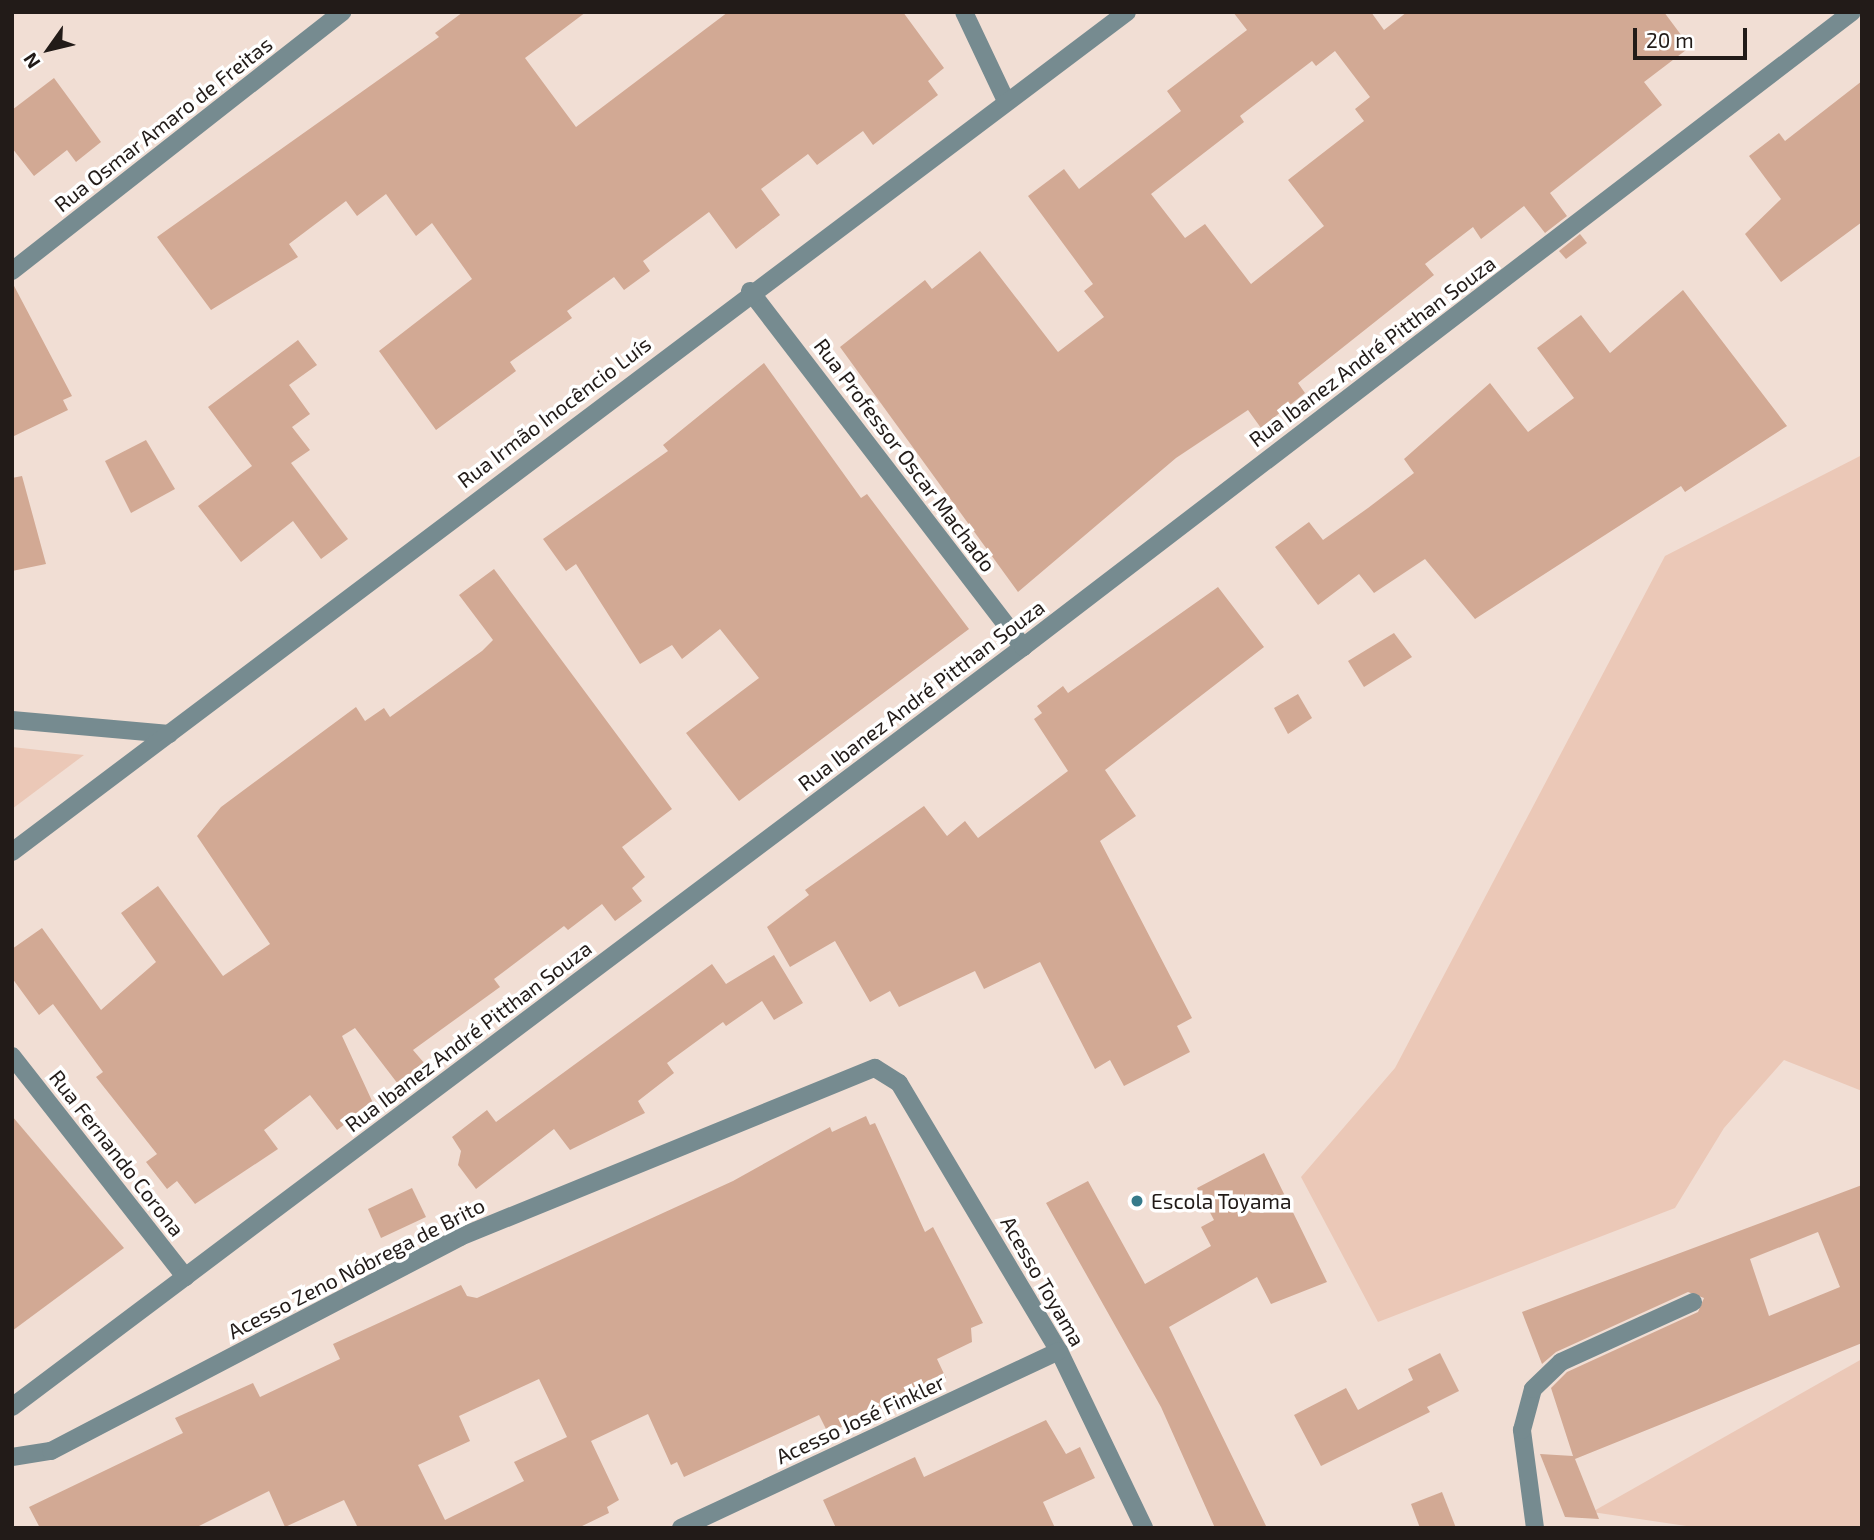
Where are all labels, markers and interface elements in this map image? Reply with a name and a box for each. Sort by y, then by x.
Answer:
north arrow [14,14,84,84]
scale bar [1636,14,1750,58]
text: 20 m [1646,27,1694,52]
street label: Rua Osmar Amaro de Freitas [49,31,277,217]
text: N [18,49,45,73]
street label: Rua Ibanez André Pitthan Souza [1244,250,1500,452]
street label: Rua Irmão Inocêncio Luís [452,331,656,493]
street label: Rua Professor Oscar Machado [809,333,1001,577]
street label: Rua Ibanez André Pitthan Souza [793,594,1049,796]
street label: Rua Ibanez André Pitthan Souza [340,935,596,1137]
street label: Rua Fernando Corona [44,1065,190,1241]
place label: Escola Toyama [1151,1188,1292,1214]
street label: Acesso Zeno Nóbrega de Brito [223,1192,489,1344]
marker: Escola Toyama [1129,1193,1145,1209]
street label: Acesso Toyama [995,1211,1091,1351]
street label: Acesso José Finkler [772,1369,948,1469]

